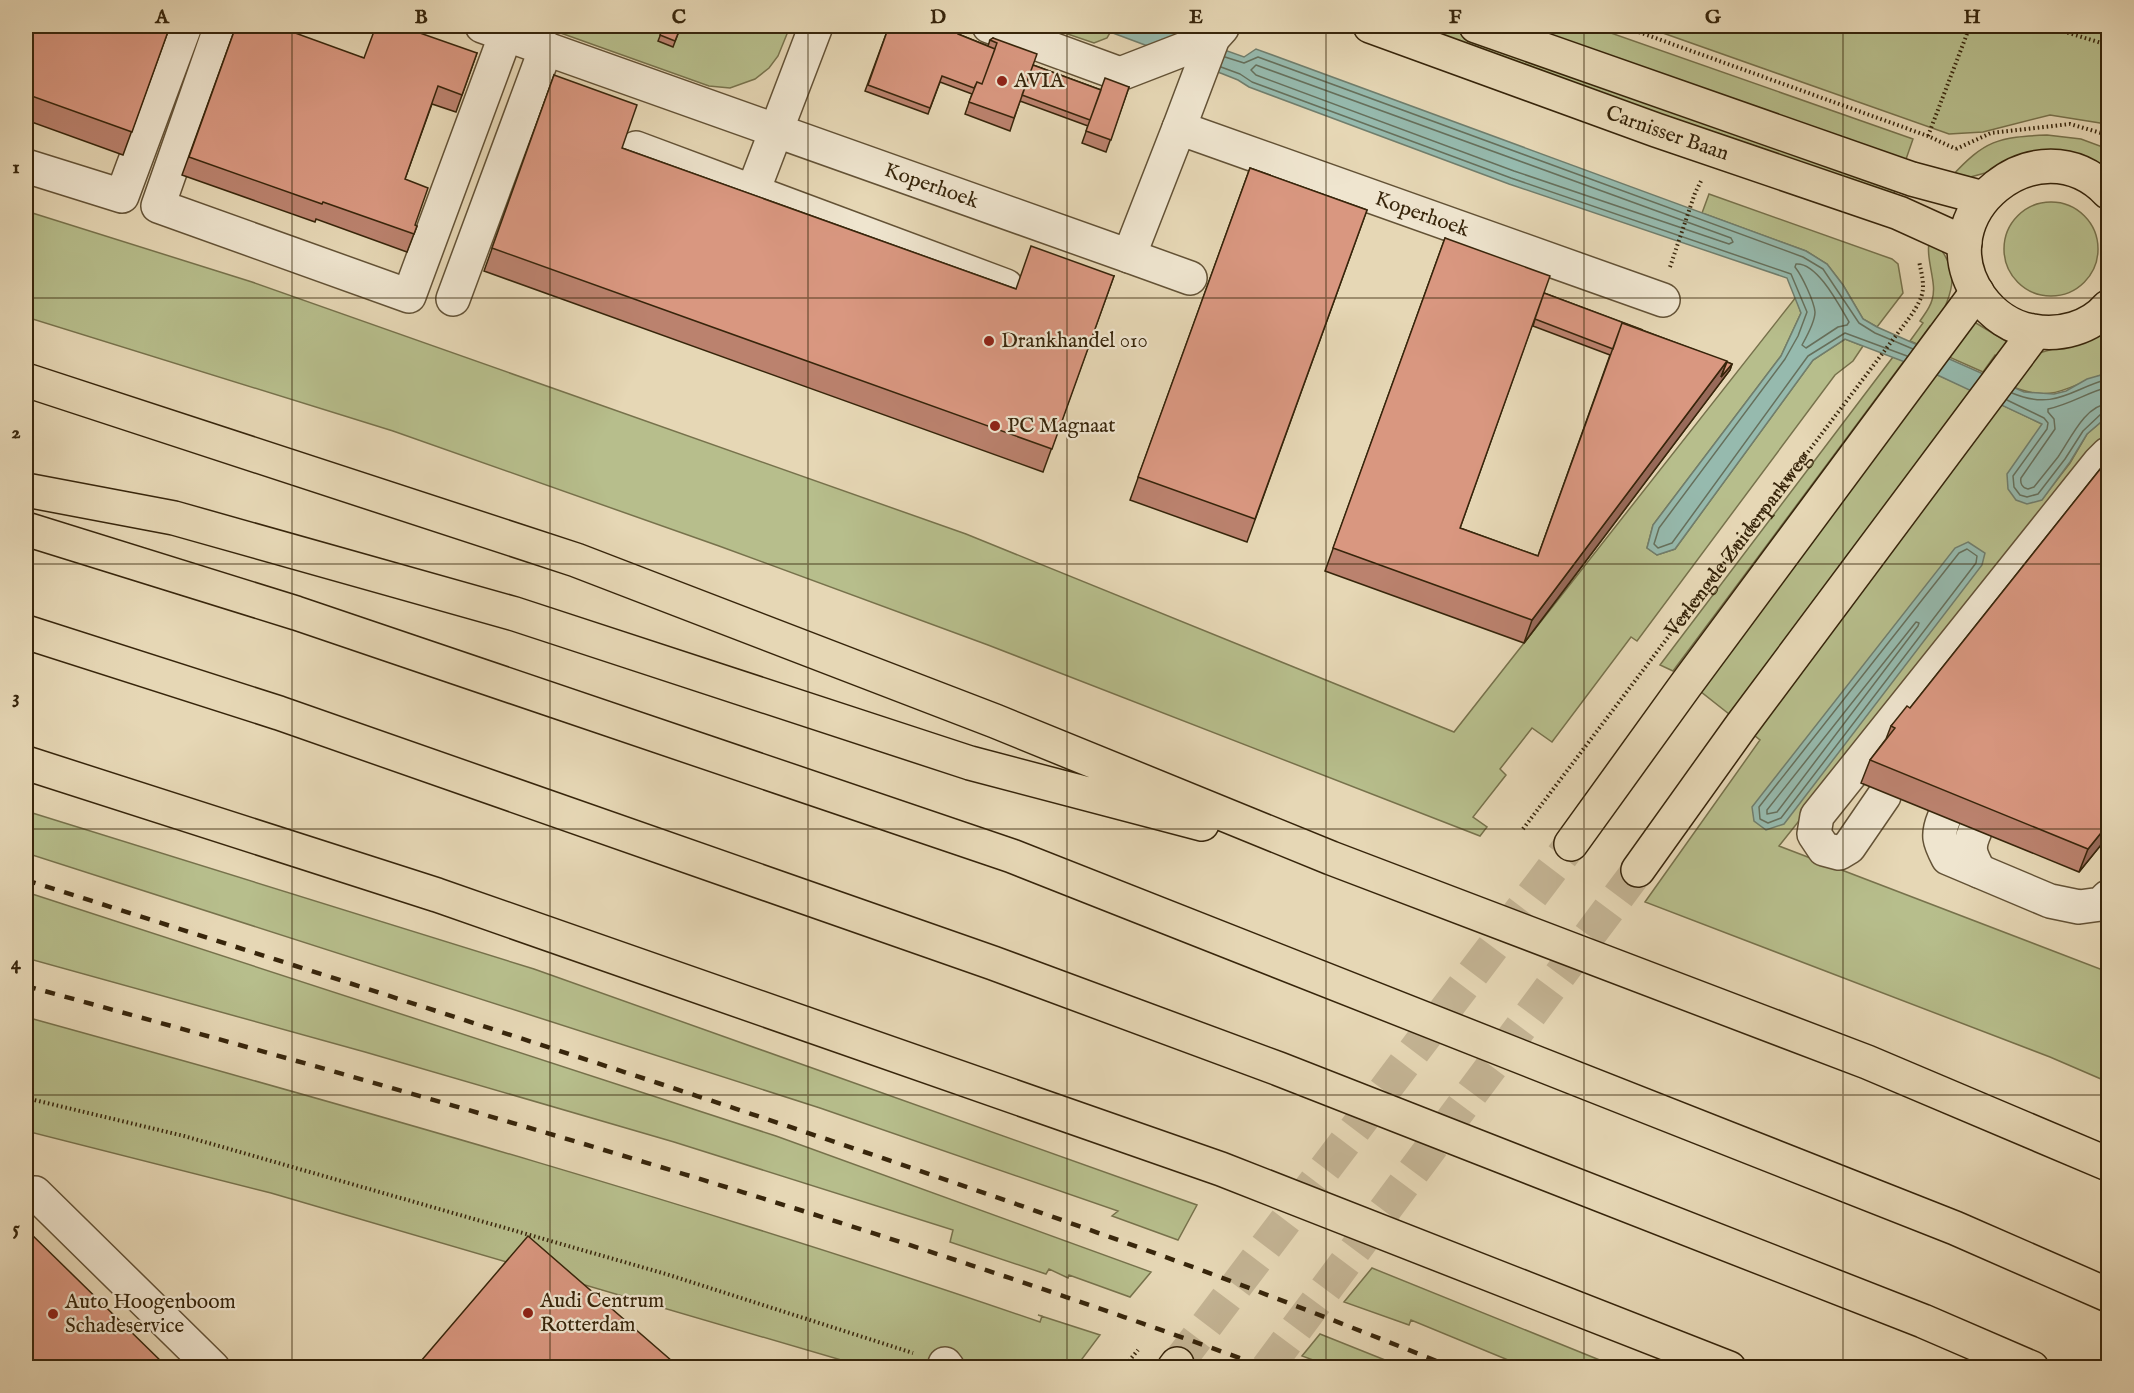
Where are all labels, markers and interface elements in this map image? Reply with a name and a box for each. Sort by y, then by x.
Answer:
text: A [154,5,170,30]
text: B [414,5,428,30]
text: C [672,5,686,30]
text: D [930,5,946,30]
text: E [1189,5,1203,30]
text: F [1449,5,1462,30]
text: G [1705,5,1722,30]
text: H [1963,5,1981,30]
place label: AVIA [1013,68,1065,95]
marker: AVIA [995,74,1009,88]
street label: Carnisser Baan [1602,99,1732,167]
text: 1 [12,155,20,180]
street label: Koperhoek [881,157,983,215]
street label: Koperhoek [1371,185,1474,244]
place label: Drankhandel 010 [1001,328,1148,355]
marker: Drankhandel 010 [982,334,996,348]
place label: PC Magnaat [1007,413,1116,440]
marker: PC Magnaat [988,419,1002,433]
text: 2 [11,420,21,445]
street label: Verlengde Zuiderparkweg [1658,445,1818,644]
text: 3 [12,685,20,710]
text: 4 [11,951,22,976]
text: 5 [12,1216,20,1241]
place label: Audi Centrum Rotterdam [539,1288,664,1339]
place label: Auto Hoogenboom Schadeservice [64,1289,236,1340]
marker: Audi Centrum Rotterdam [521,1306,535,1320]
marker: Auto Hoogenboom Schadeservice [46,1307,60,1321]

